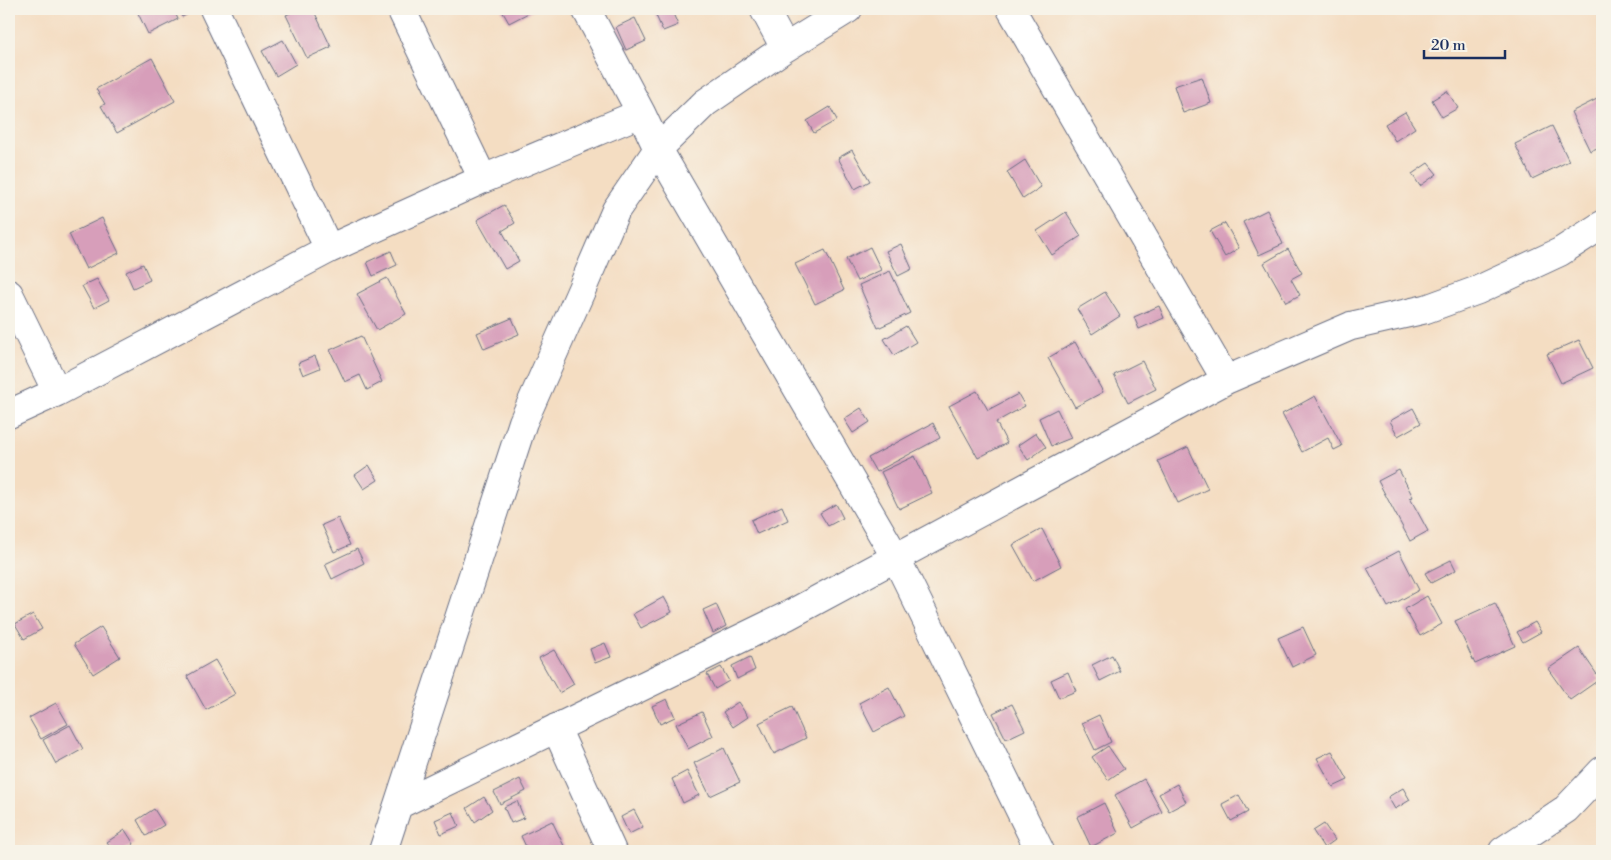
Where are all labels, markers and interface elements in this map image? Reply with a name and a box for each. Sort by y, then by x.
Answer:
scale bar [1424,28,1505,60]
text: 20 m [1431,36,1466,55]

